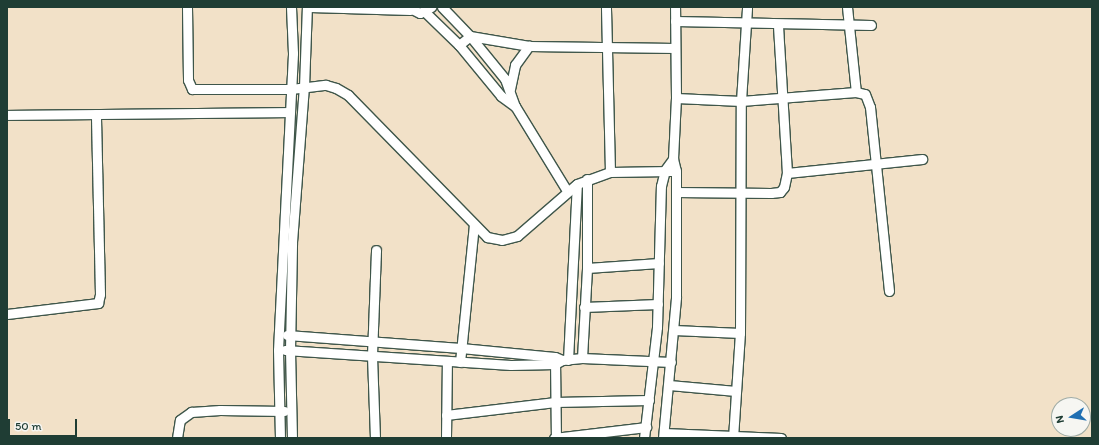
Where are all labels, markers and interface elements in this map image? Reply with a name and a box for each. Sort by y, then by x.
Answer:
north arrow [1051,397,1091,437]
scale bar [10,411,79,437]
text: N [1053,414,1067,424]
text: 50 m [15,419,41,433]

